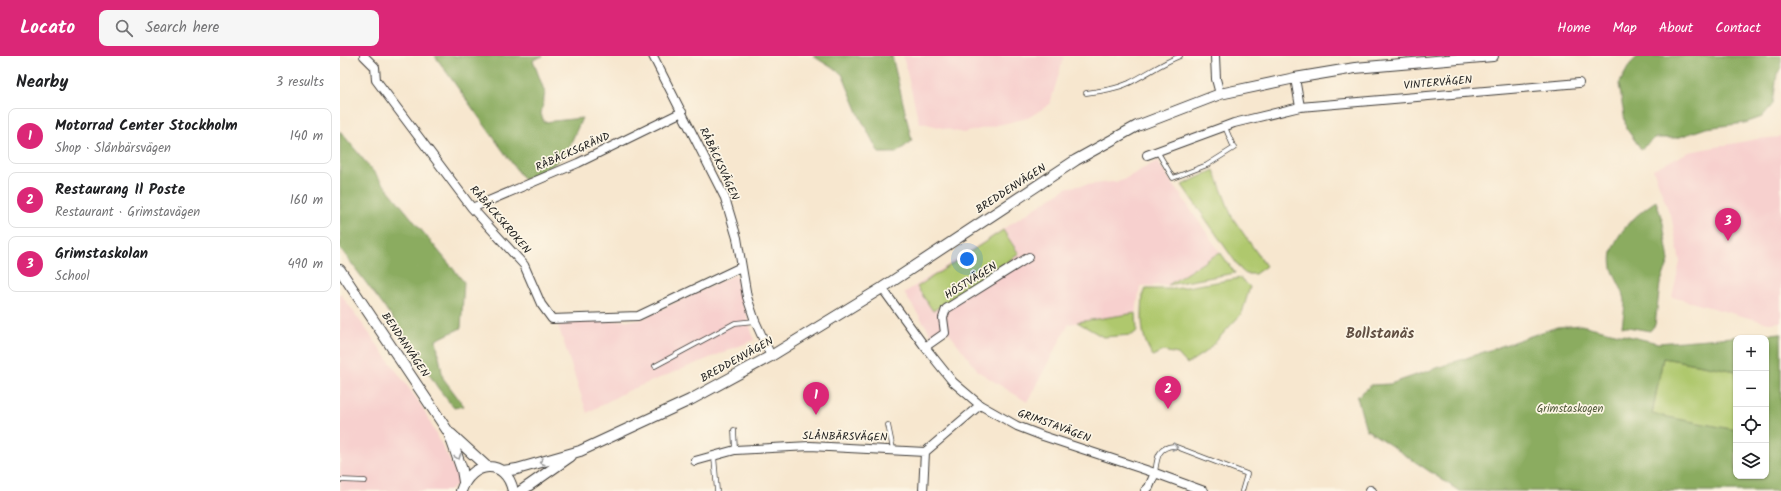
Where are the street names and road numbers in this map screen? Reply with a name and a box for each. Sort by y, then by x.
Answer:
street label: VINTERVÄGEN [1403,71,1473,95]
street label: RÅBÄCKSVÄGEN [694,124,744,204]
street label: RÅBÄCKSGRÄND [533,127,613,177]
street label: BREDDENVÄGEN [972,159,1050,219]
street label: RÅBÄCKSKROKEN [465,182,535,259]
street label: HÖSTVÄGEN [941,257,1001,304]
street label: BENDANVÄGEN [376,309,434,382]
street label: BREDDENVÄGEN [697,332,777,388]
street label: GRIMSTAVÄGEN [1015,404,1094,448]
street label: SLÅNBÄRSVÄGEN [802,427,888,447]

